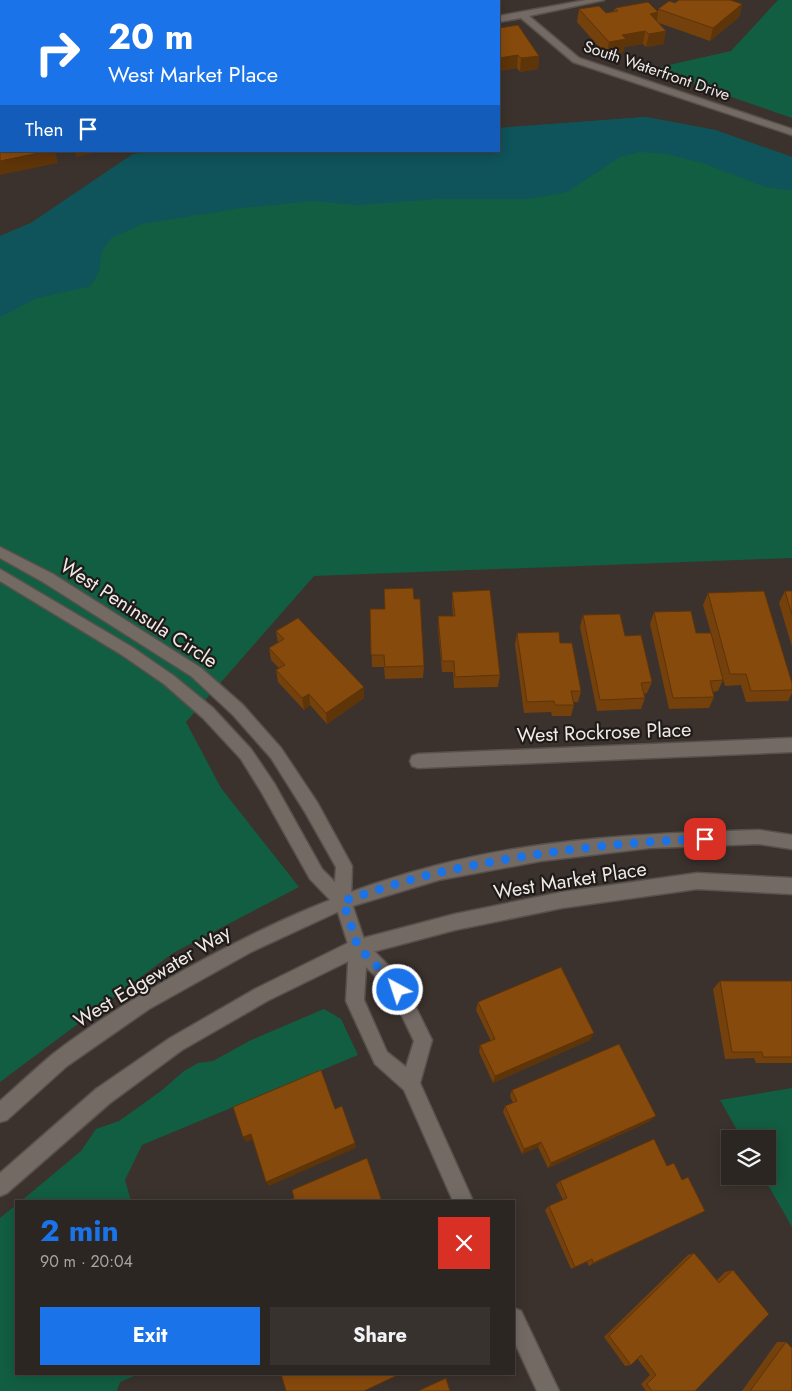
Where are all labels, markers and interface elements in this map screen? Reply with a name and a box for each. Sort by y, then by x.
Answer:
text: 20 m [108,12,193,62]
icon: right [25,20,90,85]
street label: South Waterfront Drive [580,35,733,106]
text: West Market Place [108,58,278,90]
icon: arrive [74,115,102,143]
text: Then [25,116,64,143]
street label: West Peninsula Circle [54,551,223,675]
street label: West Rockrose Place [516,715,692,750]
pin [684,818,726,860]
icon: arrive [691,825,719,853]
street label: West Market Place [491,854,649,907]
street label: West Edgewater Way [68,918,236,1035]
position arrow [371,963,423,1015]
map controls [721,1130,776,1185]
button: layers [721,1130,776,1185]
text: 2 min [40,1209,119,1252]
button: close [438,1217,490,1269]
text: 90 m · 20:04 [40,1250,133,1273]
button: Exit [40,1307,260,1365]
button: Share [270,1307,490,1365]

